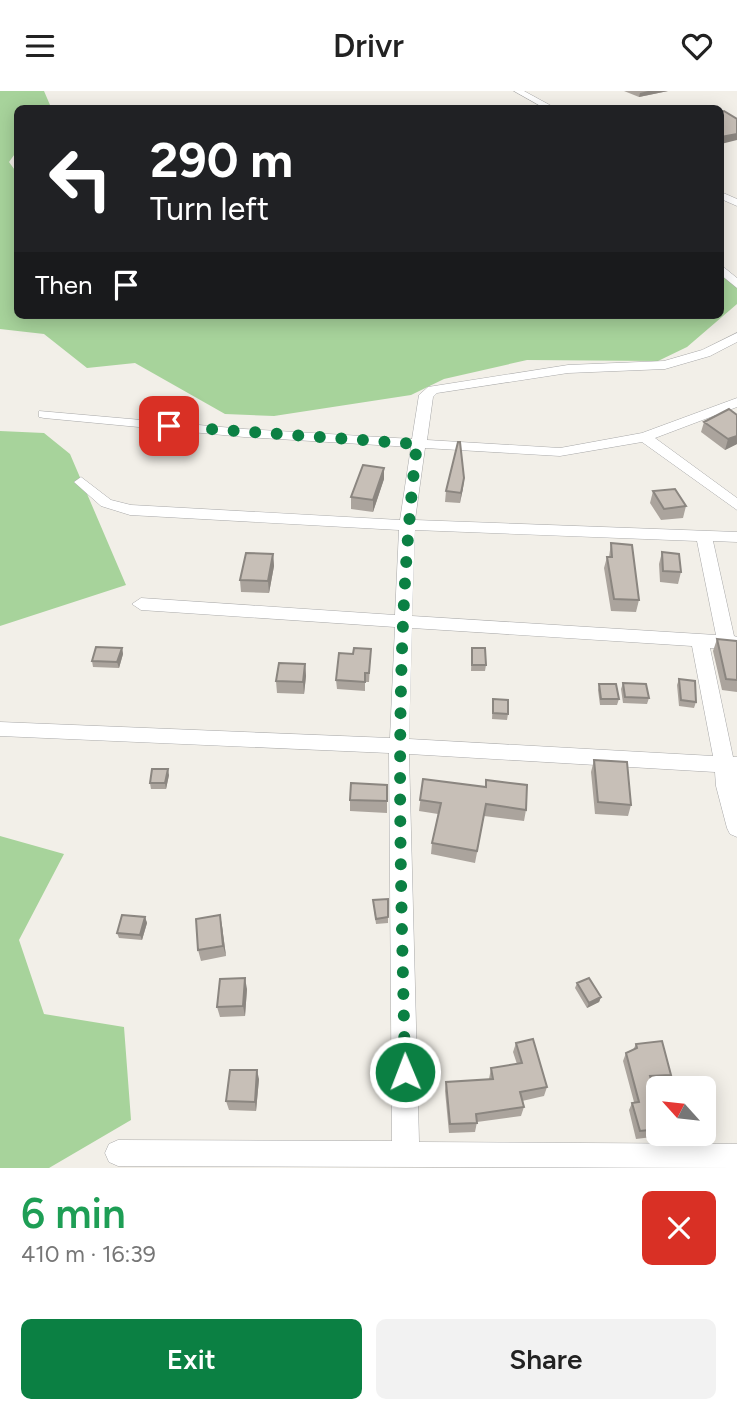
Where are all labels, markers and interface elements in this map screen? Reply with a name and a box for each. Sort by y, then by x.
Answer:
icon: menu [21,27,59,65]
text: Drivr [333,27,404,65]
icon: heart [678,27,716,65]
text: 290 m [150,130,293,189]
icon: left [35,133,126,224]
text: Turn left [150,190,269,228]
icon: arrive [107,266,145,304]
text: Then [35,269,93,301]
pin [139,396,199,456]
icon: arrive [150,407,188,445]
position arrow [368,1035,442,1109]
north arrow [646,1076,716,1146]
map controls [646,1076,716,1146]
text: 6 min [21,1188,126,1239]
button: close [642,1191,716,1265]
text: 410 m · 16:39 [21,1240,156,1268]
button: Exit [21,1319,362,1399]
button: Share [376,1319,716,1399]

